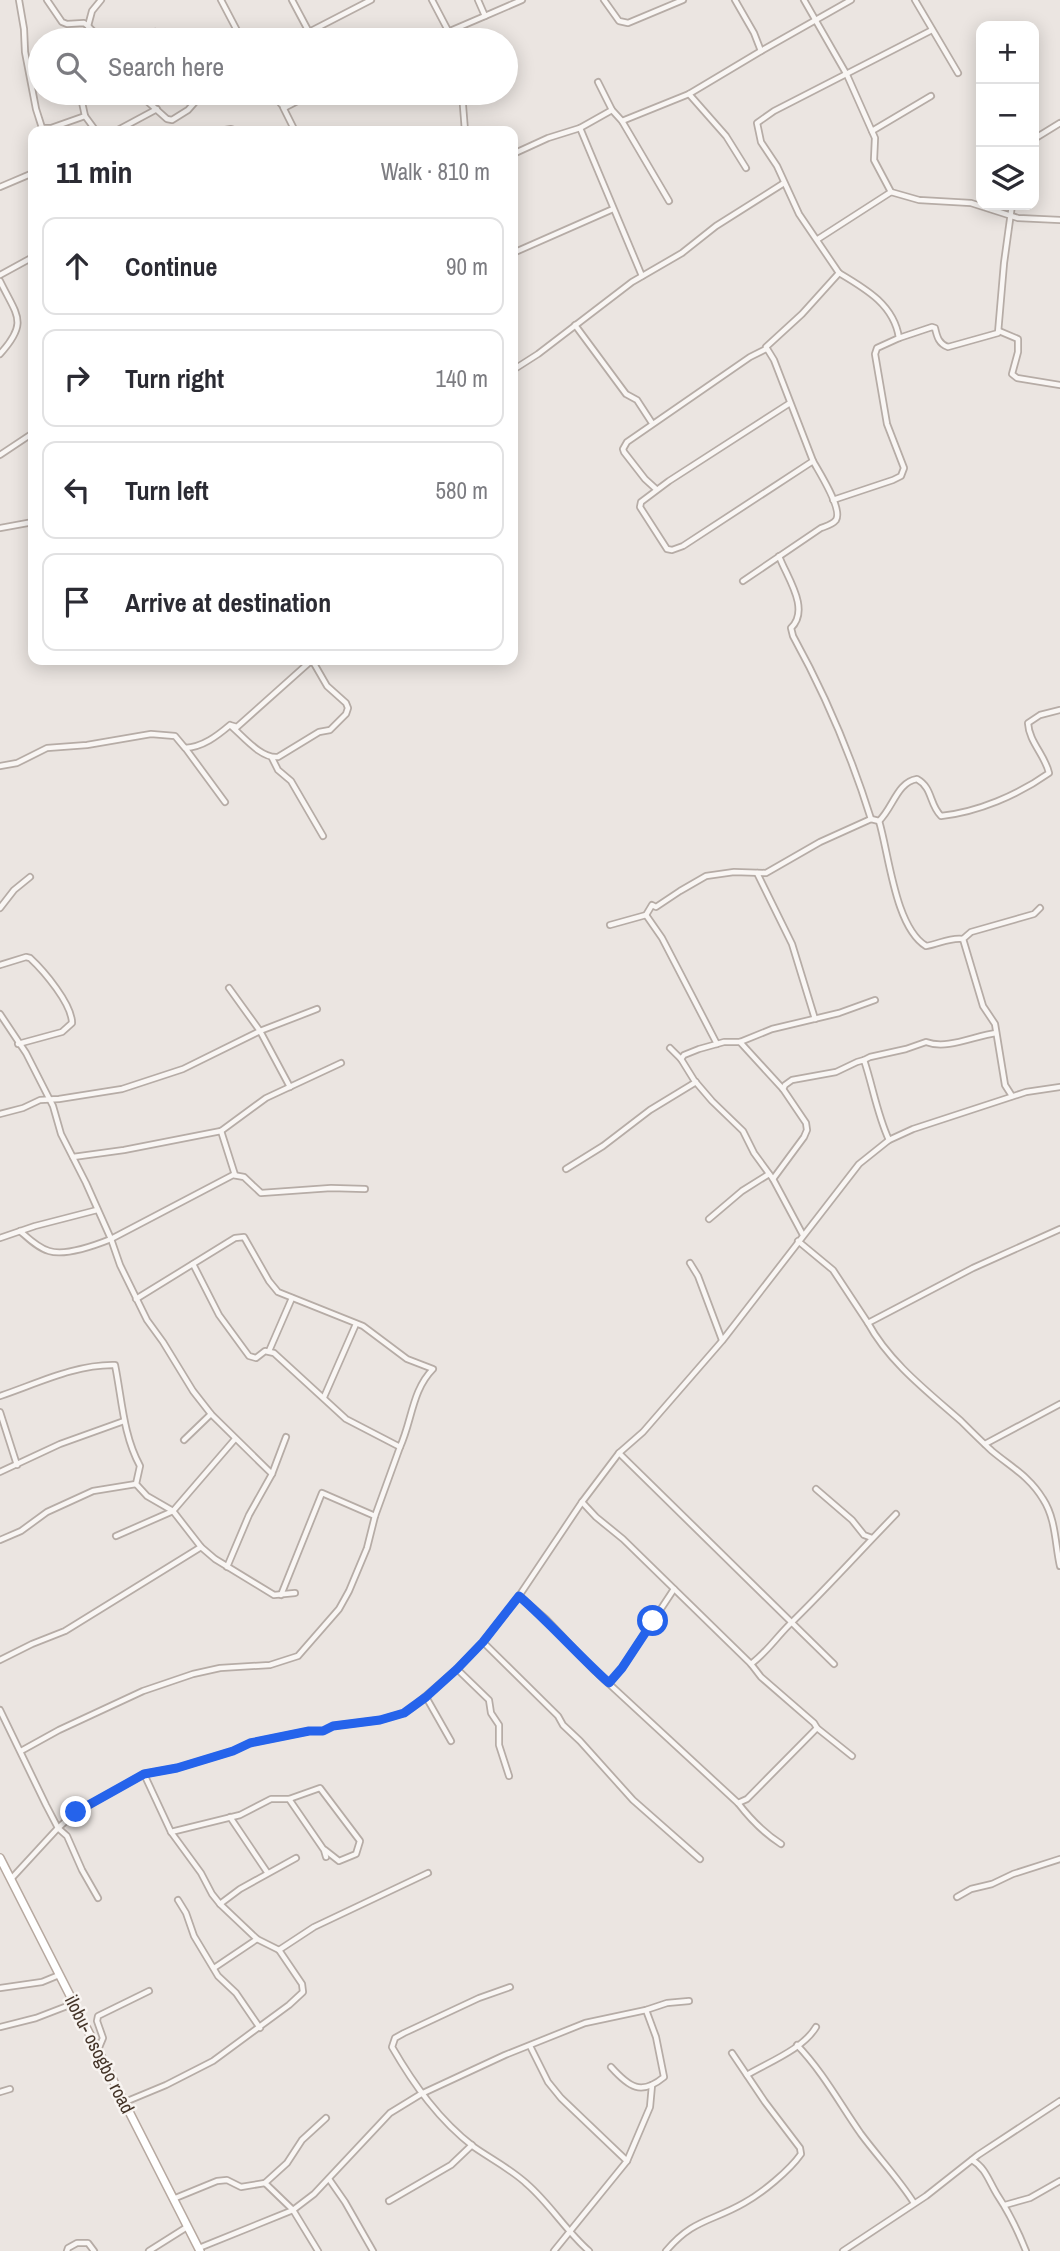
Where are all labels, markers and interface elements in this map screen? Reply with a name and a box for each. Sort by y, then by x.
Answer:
map controls [976,21,1039,210]
button: + [976,21,1039,84]
search box [28,28,518,105]
icon: search [52,48,90,86]
text: Search here [108,49,224,84]
button: − [976,84,1039,147]
button: layers [976,147,1039,210]
text: 11 min [56,152,133,192]
text: Walk · 810 m [381,156,490,187]
icon: ahead [58,247,96,285]
text: Continue [125,249,217,284]
text: 90 m [446,251,488,282]
icon: right [58,359,96,397]
text: Turn right [125,361,224,396]
text: 140 m [436,363,488,394]
icon: left [58,471,96,509]
text: Turn left [125,473,209,508]
text: 580 m [436,475,488,506]
icon: arrive [58,583,96,621]
text: Arrive at destination [125,585,331,620]
route start [637,1605,668,1636]
route end [60,1796,91,1827]
street label: ilobu- osogbo road [59,1990,141,2118]

